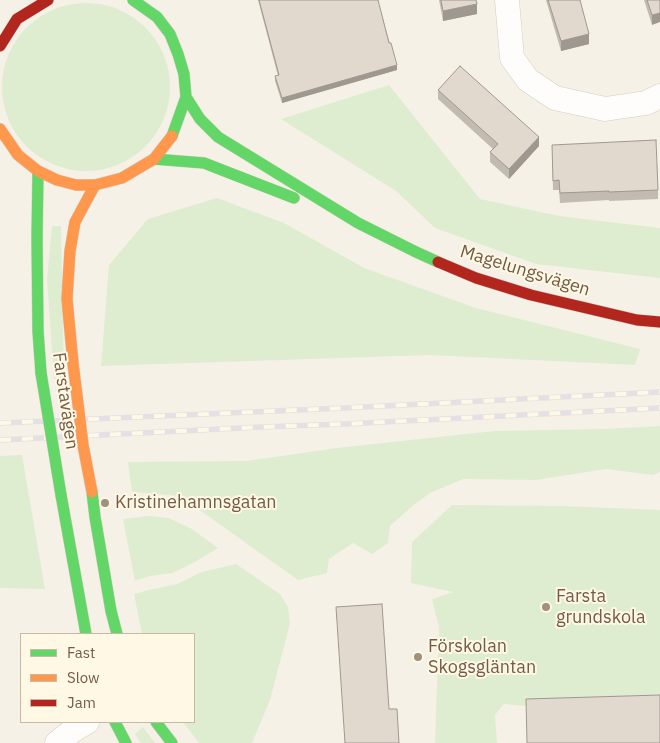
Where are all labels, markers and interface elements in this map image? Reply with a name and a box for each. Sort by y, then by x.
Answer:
street label: Magelungsvägen [457,241,593,301]
street label: Farstavägen [47,351,83,451]
place label: Kristinehamnsgatan [115,492,276,514]
marker: Kristinehamnsgatan [99,497,111,509]
place label: Farsta grundskola [556,586,646,628]
marker: Farsta grundskola [540,601,552,613]
legend [20,633,195,723]
place label: Förskolan Skogsgläntan [428,636,536,679]
text: Fast [67,643,95,662]
marker: Förskolan Skogsgläntan [412,651,424,663]
text: Slow [67,668,100,687]
text: Jam [67,693,96,712]

